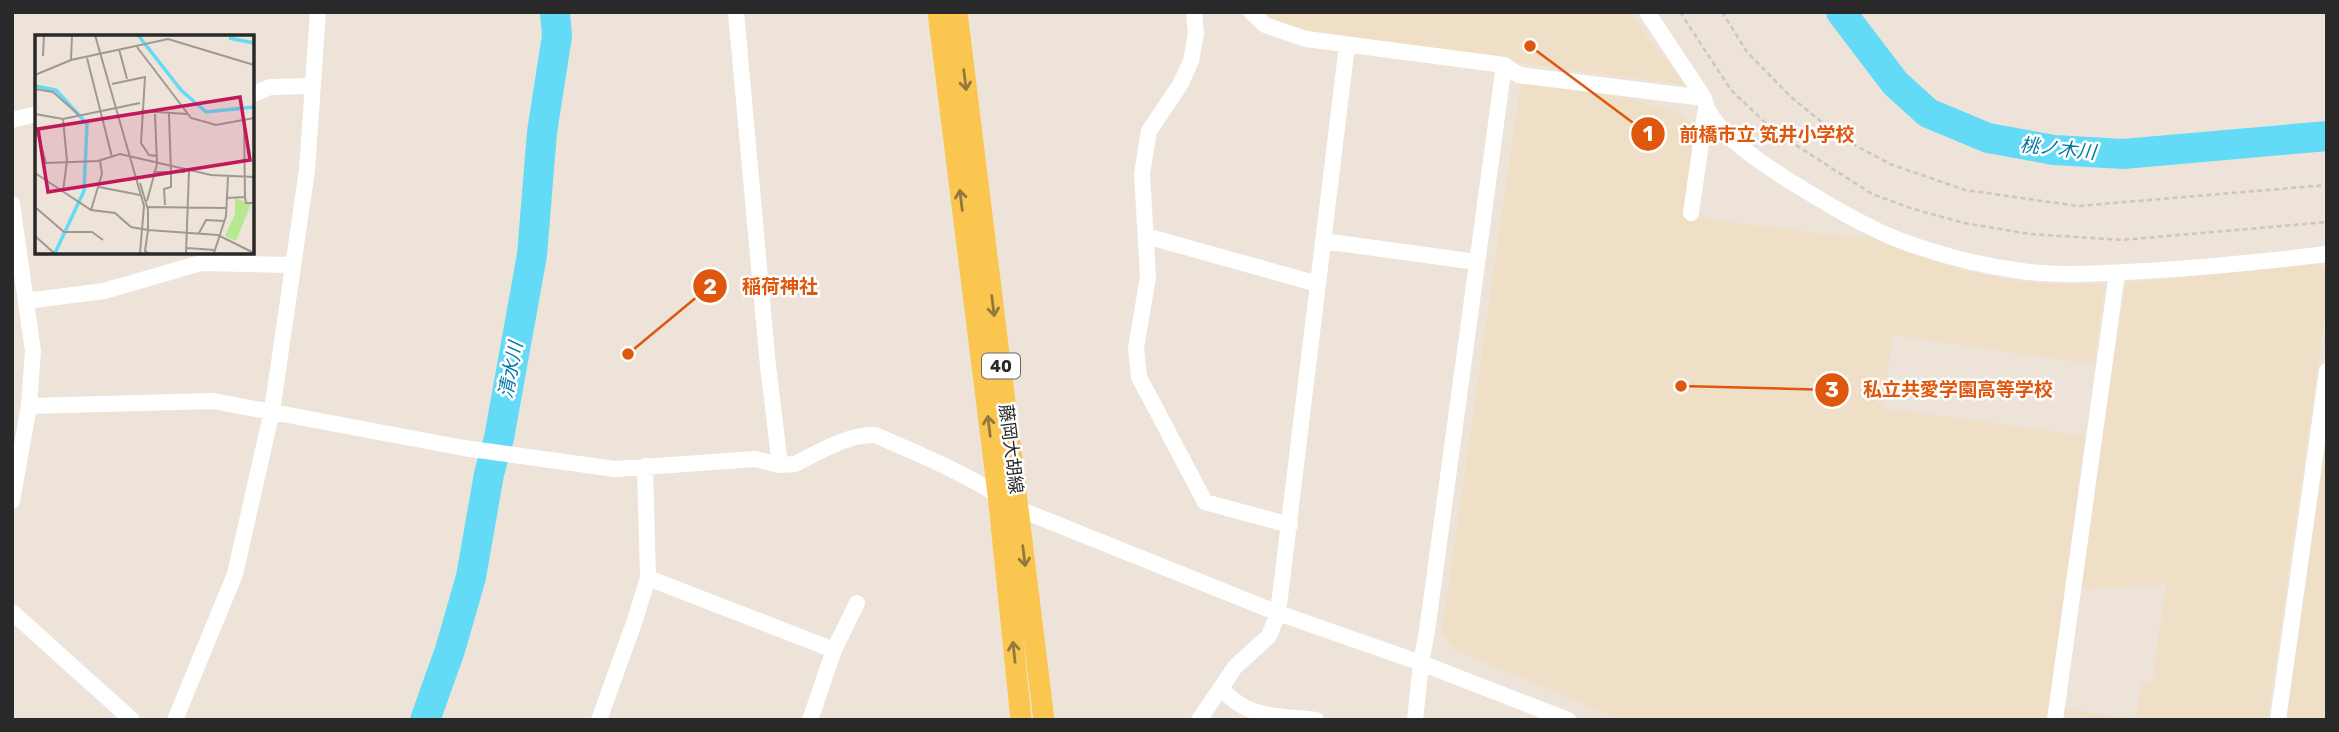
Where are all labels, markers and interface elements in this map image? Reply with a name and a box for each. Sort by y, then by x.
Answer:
inset map [35,35,254,254]
one-way arrow [959,68,972,91]
callout: 前橋市立 笂井小学校 [1630,114,1868,154]
text: 1 [1643,121,1653,146]
text: 前橋市立 笂井小学校 [1679,123,1855,146]
water label: 桃ノ木川 [2019,133,2099,164]
one-way arrow [955,189,968,212]
callout: 稲荷神社 [693,266,832,306]
text: 2 [703,274,717,299]
text: 稲荷神社 [742,275,818,298]
one-way arrow [987,294,1000,317]
water label: 清水川 [494,338,528,400]
road number: 40 [982,354,1020,378]
callout: 私立共愛学園高等学校 [1814,370,2067,410]
text: 3 [1825,377,1839,402]
text: 私立共愛学園高等学校 [1863,378,2053,401]
street label: 藤岡大胡線 [995,403,1027,495]
one-way arrow [983,415,996,438]
one-way arrow [1018,544,1031,567]
one-way arrow [1008,641,1021,664]

